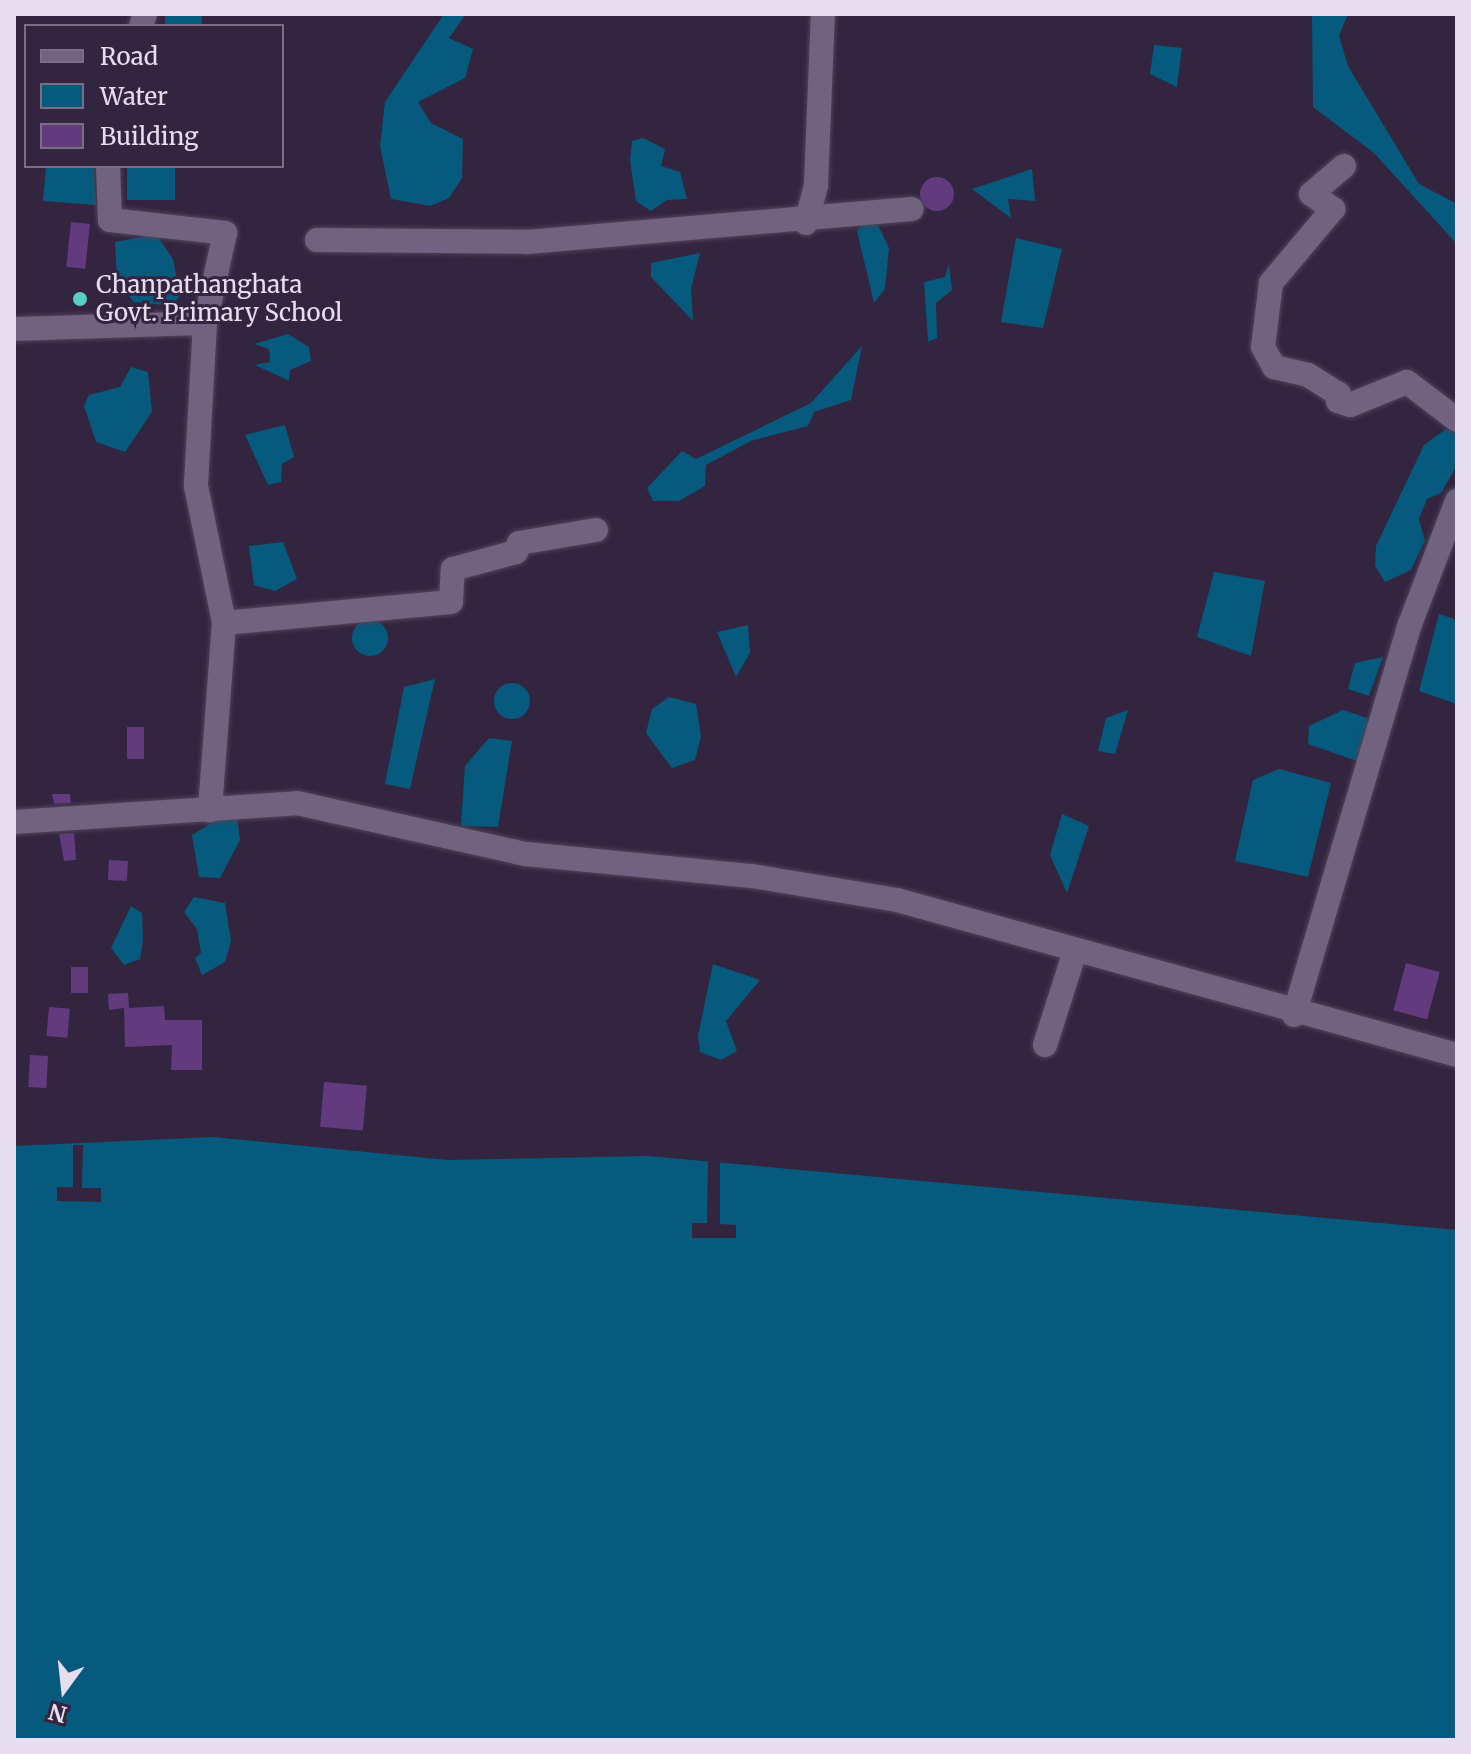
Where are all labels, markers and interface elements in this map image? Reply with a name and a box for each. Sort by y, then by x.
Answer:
legend [24,24,284,168]
text: Road [100,41,158,72]
text: Water [100,81,168,112]
text: Building [100,121,199,152]
place label: Chanpathanghata Govt. Primary School [96,271,343,327]
marker: Chanpathanghata Govt. Primary School [71,290,89,308]
north arrow [24,1650,104,1730]
text: N [46,1697,70,1729]

